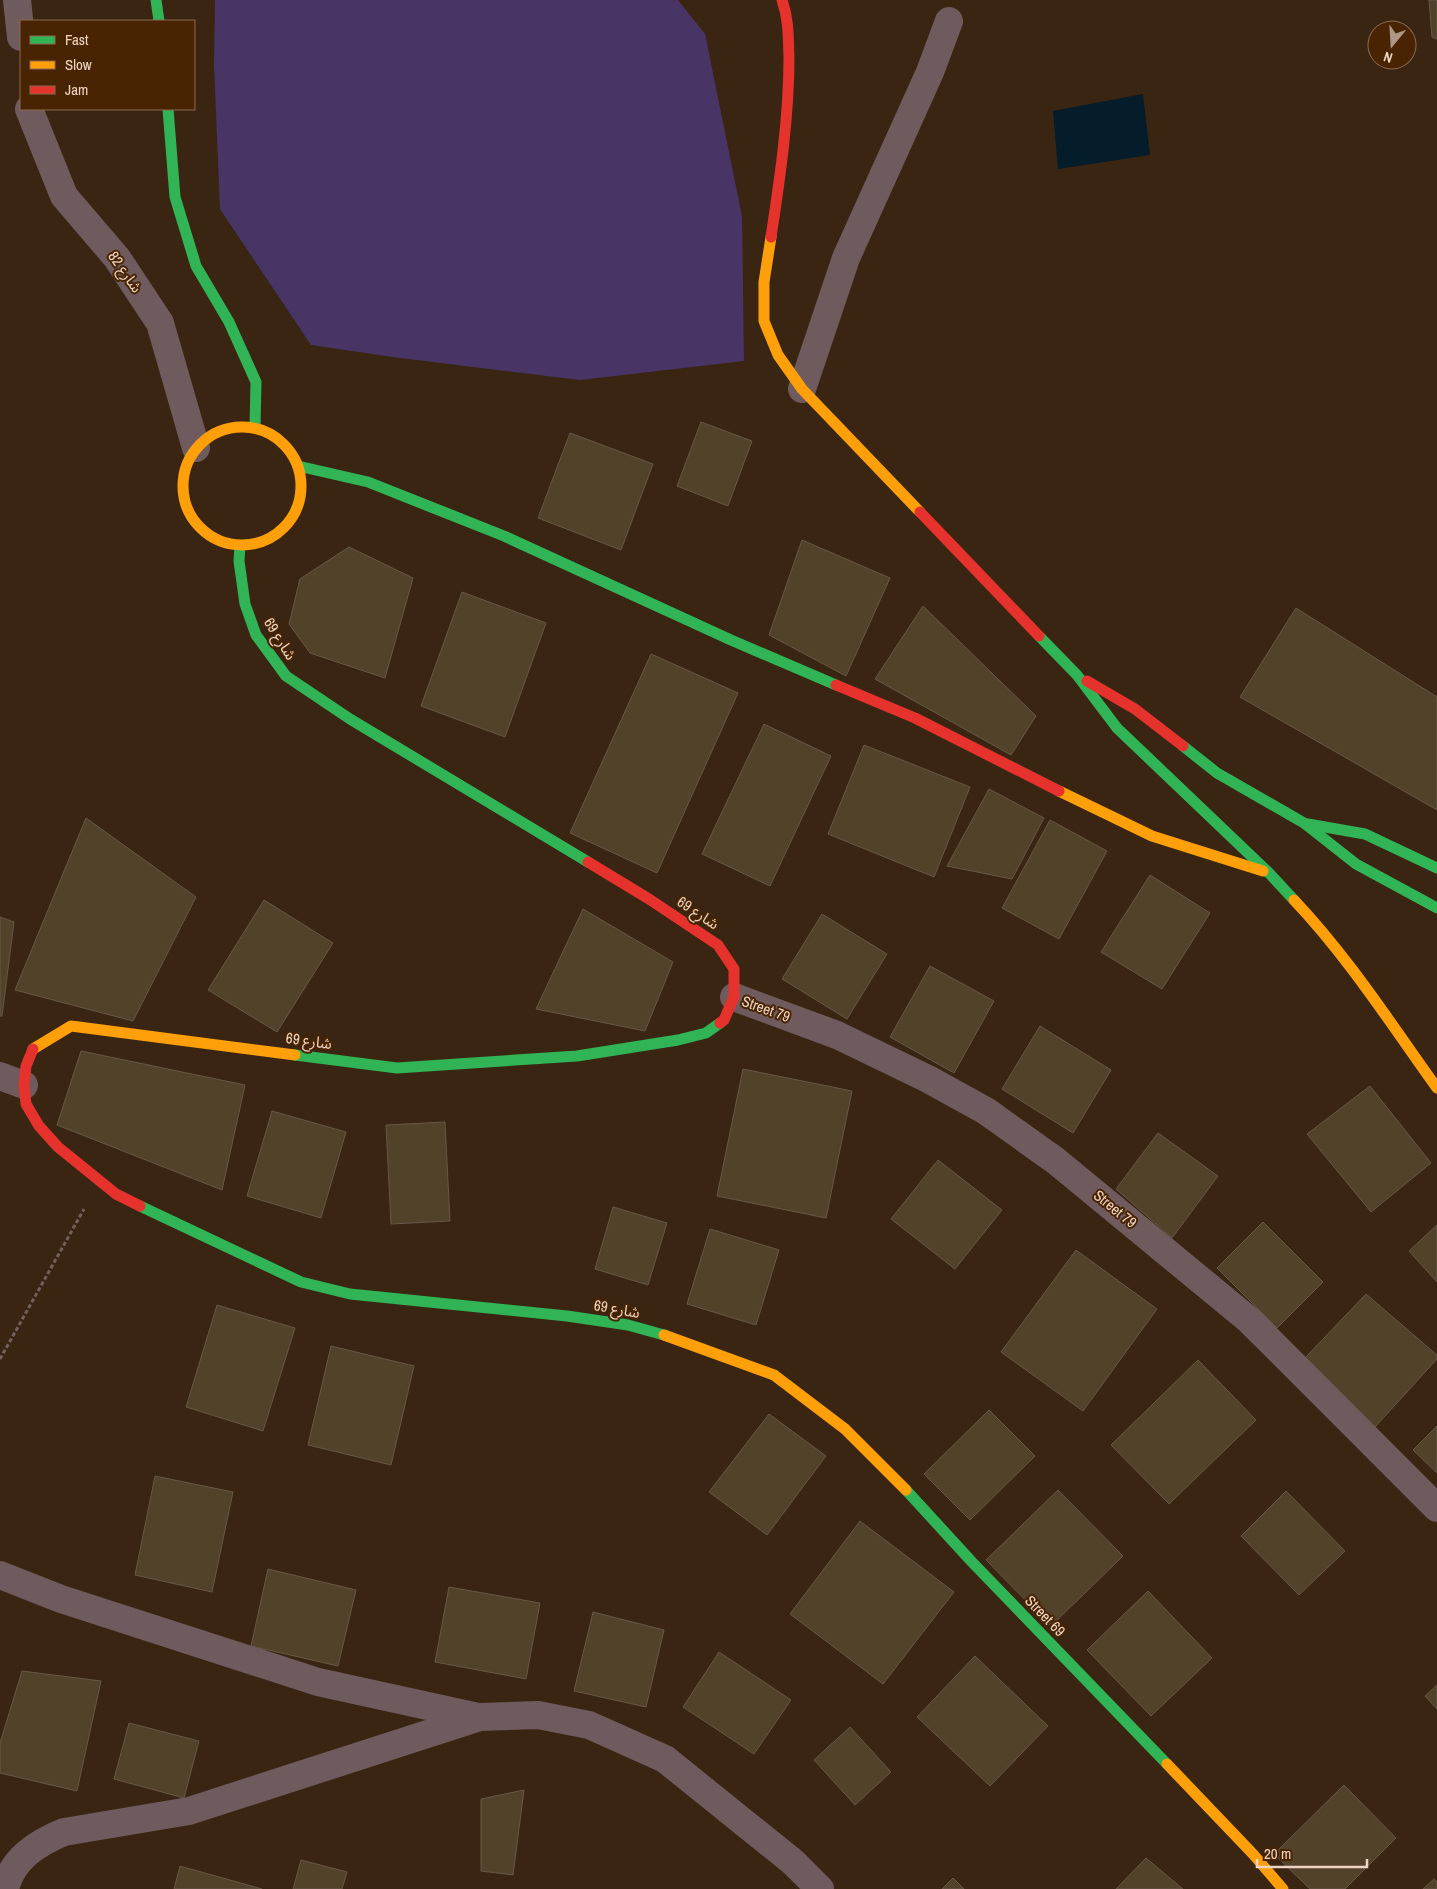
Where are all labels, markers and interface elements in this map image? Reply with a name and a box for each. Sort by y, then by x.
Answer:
legend [20,20,195,110]
north arrow [1367,20,1417,70]
text: Fast [65,29,89,50]
text: N [1381,48,1395,67]
text: Slow [65,54,92,75]
text: Jam [65,79,88,100]
street label: شارع 82 [102,247,147,298]
street label: شارع 69 [258,614,302,665]
street label: شارع 69 [672,891,724,936]
street label: Street 79 [739,990,793,1027]
street label: شارع 69 [284,1027,334,1056]
street label: Street 79 [1089,1185,1141,1233]
street label: شارع 69 [592,1294,642,1325]
street label: Street 69 [1020,1590,1070,1641]
scale bar [1257,1836,1367,1868]
text: 20 m [1264,1843,1291,1864]

